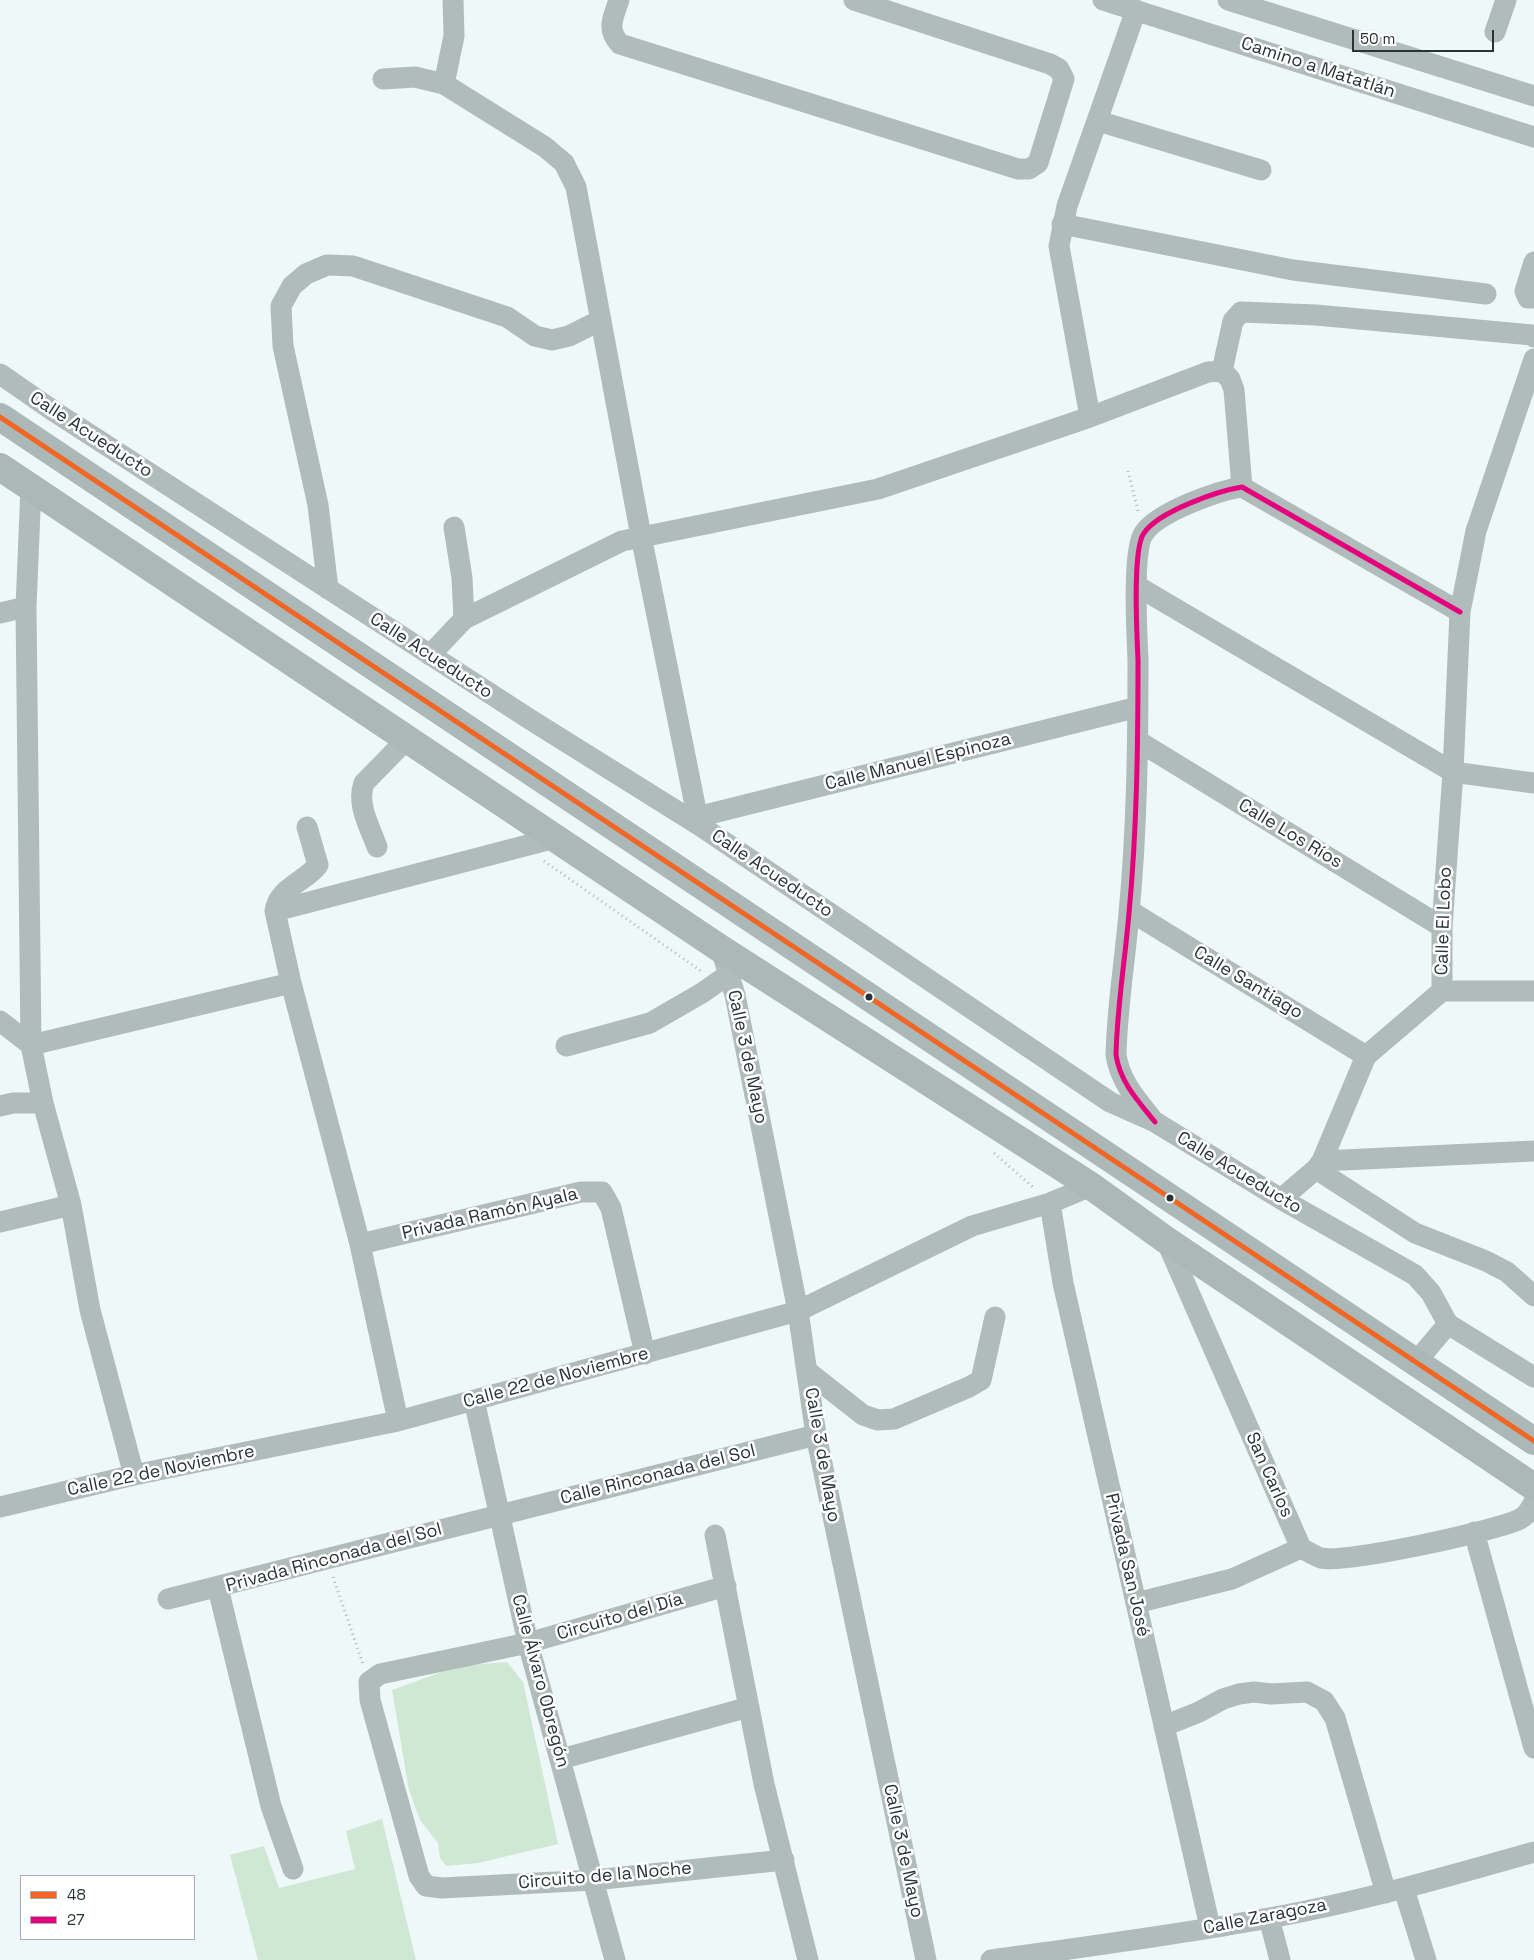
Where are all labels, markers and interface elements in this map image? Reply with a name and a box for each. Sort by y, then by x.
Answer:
scale bar [1354,20,1496,52]
text: 50 m [1360,29,1395,48]
street label: Camino a Matatlán [1238,33,1398,103]
street label: Calle Acueducto [26,387,156,483]
street label: Calle Acueducto [366,608,496,704]
street label: Calle Manuel Espinoza [823,728,1013,796]
street label: Calle Los Ríos [1234,795,1346,873]
street label: Calle Acueducto [707,825,837,923]
street label: Calle El Lobo [1431,866,1457,976]
street label: Calle Santiago [1189,942,1307,1024]
street label: Calle 3 de Mayo [722,988,772,1126]
unlabelled marker [864,992,874,1002]
street label: Calle Acueducto [1173,1127,1305,1219]
street label: Privada Ramón Ayala [400,1183,580,1245]
unlabelled marker [1165,1193,1175,1203]
street label: Calle 22 de Noviembre [461,1343,651,1413]
street label: Calle 3 de Mayo [800,1386,844,1524]
street label: San Carlos [1241,1429,1297,1521]
street label: Calle Rinconada del Sol [558,1440,758,1510]
street label: Calle 22 de Noviembre [65,1441,257,1501]
street label: Privada San José [1100,1491,1154,1639]
street label: Privada Rinconada del Sol [224,1519,444,1597]
street label: Circuito del Día [554,1589,686,1645]
street label: Calle Álvaro Obregón [507,1592,573,1770]
street label: Calle 3 de Mayo [878,1782,928,1920]
street label: Circuito de la Noche [517,1858,693,1894]
legend [20,1875,195,1940]
text: 48 [67,1885,86,1904]
street label: Calle Zaragoza [1201,1894,1329,1940]
text: 27 [67,1910,84,1929]

